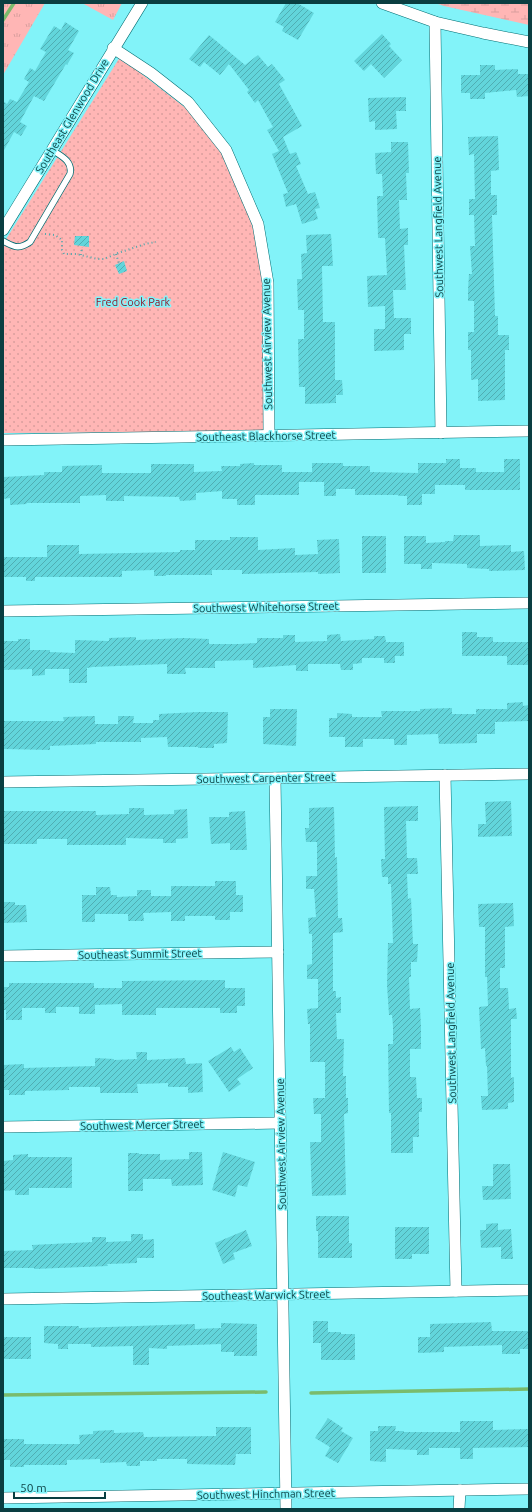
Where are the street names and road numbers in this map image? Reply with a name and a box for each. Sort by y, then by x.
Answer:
street label: Southeast Glenwood Drive [33,57,111,175]
street label: Southwest Langfield Avenue [431,156,445,298]
street label: Southwest Airview Avenue [260,278,274,410]
street label: Southeast Blackhorse Street [196,429,337,443]
street label: Southwest Whitehorse Street [193,600,340,614]
street label: Southwest Carpenter Street [197,771,336,785]
street label: Southeast Summit Street [78,947,203,961]
street label: Southwest Langfield Avenue [444,962,458,1104]
street label: Southwest Airview Avenue [274,1078,288,1210]
street label: Southwest Mercer Street [80,1118,205,1132]
street label: Southeast Warwick Street [202,1288,331,1302]
street label: Southwest Hinchman Street [197,1487,336,1501]

